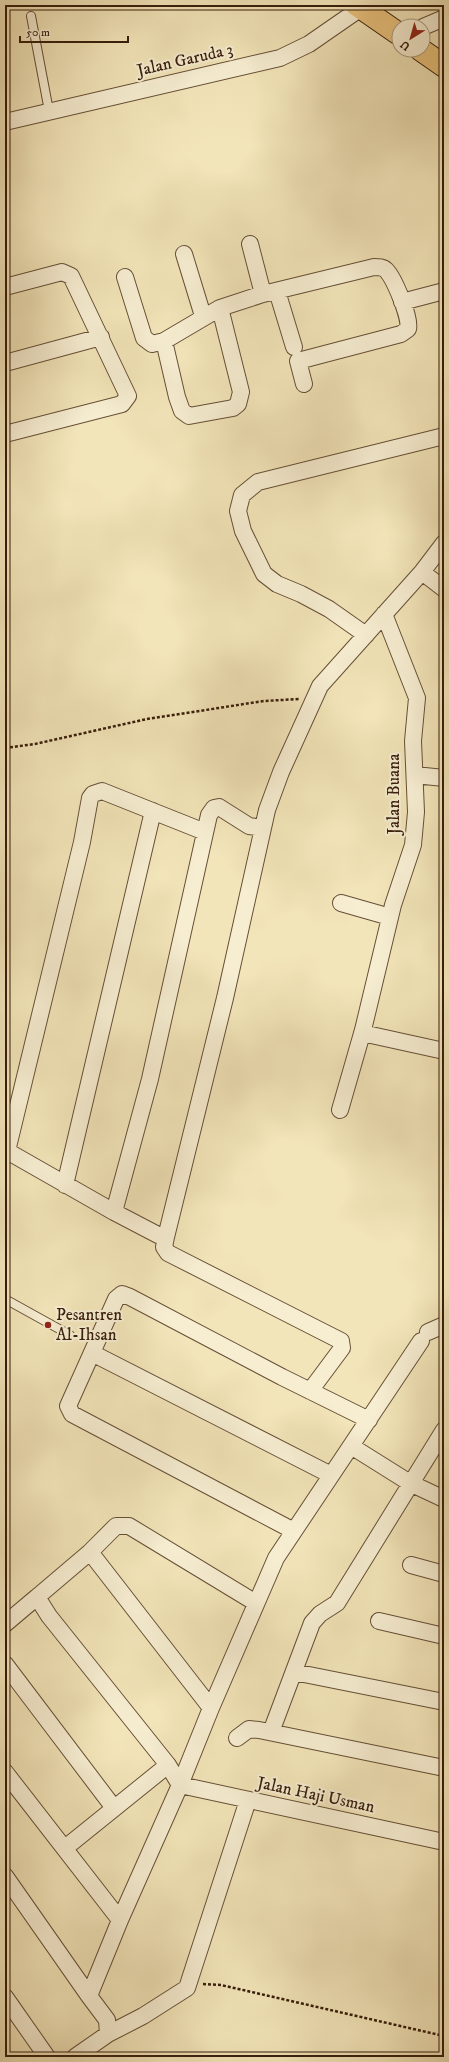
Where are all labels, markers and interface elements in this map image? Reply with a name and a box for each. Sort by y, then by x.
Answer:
scale bar [20,18,128,44]
north arrow [391,18,431,58]
text: 50 m [26,25,50,40]
text: U [398,37,413,53]
street label: Jalan Garuda 3 [133,38,235,82]
street label: Jalan Buana [383,753,405,836]
place label: Pesantren Al-Ihsan [56,1304,122,1346]
marker: Pesantren Al-Ihsan [43,1320,53,1330]
street label: Jalan Haji Usman [253,1771,377,1818]

